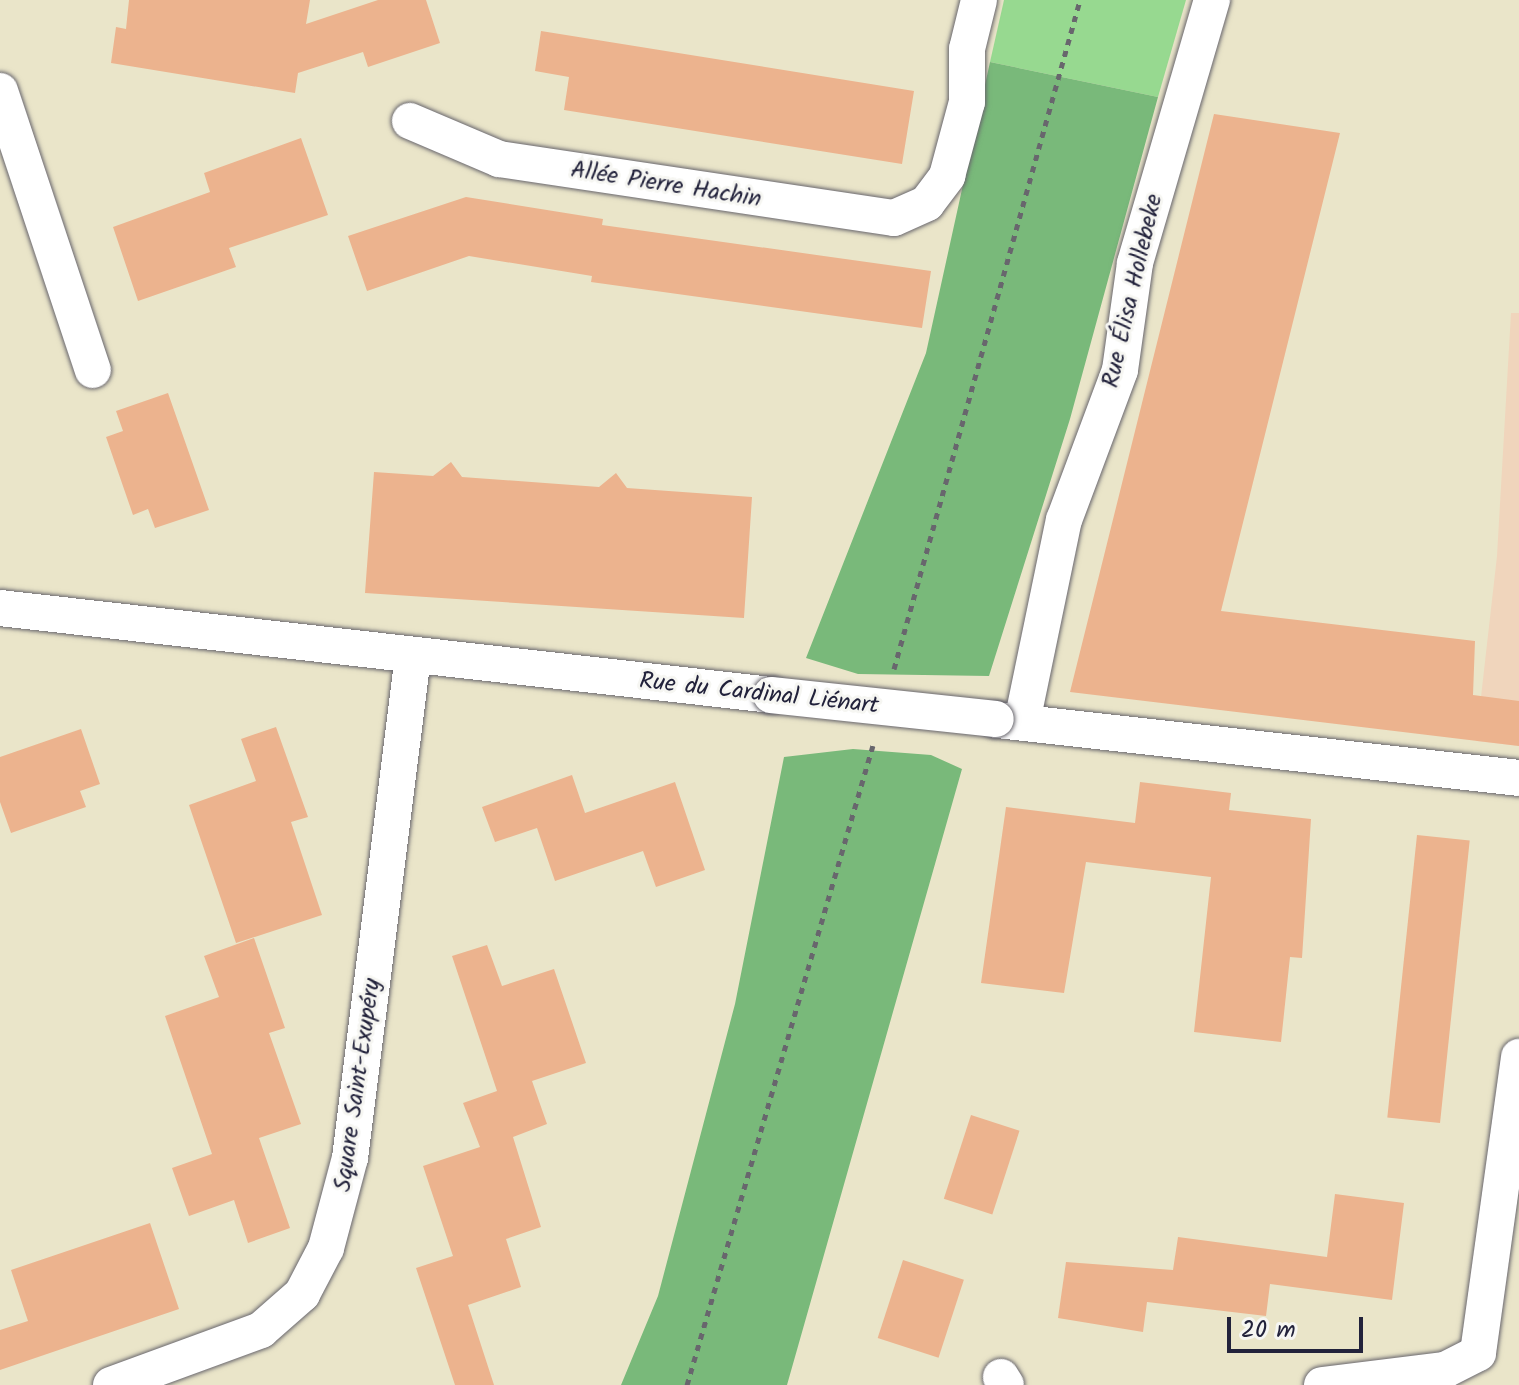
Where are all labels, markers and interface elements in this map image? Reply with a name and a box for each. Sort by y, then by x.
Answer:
street label: Allée Pierre Hachin [569,156,763,214]
street label: Rue Élisa Hollebeke [1097,191,1169,391]
street label: Rue du Cardinal Liénart [638,667,880,721]
street label: Square Saint-Exupéry [329,976,387,1194]
scale bar [1231,1301,1367,1351]
text: 20 m [1241,1311,1296,1350]

